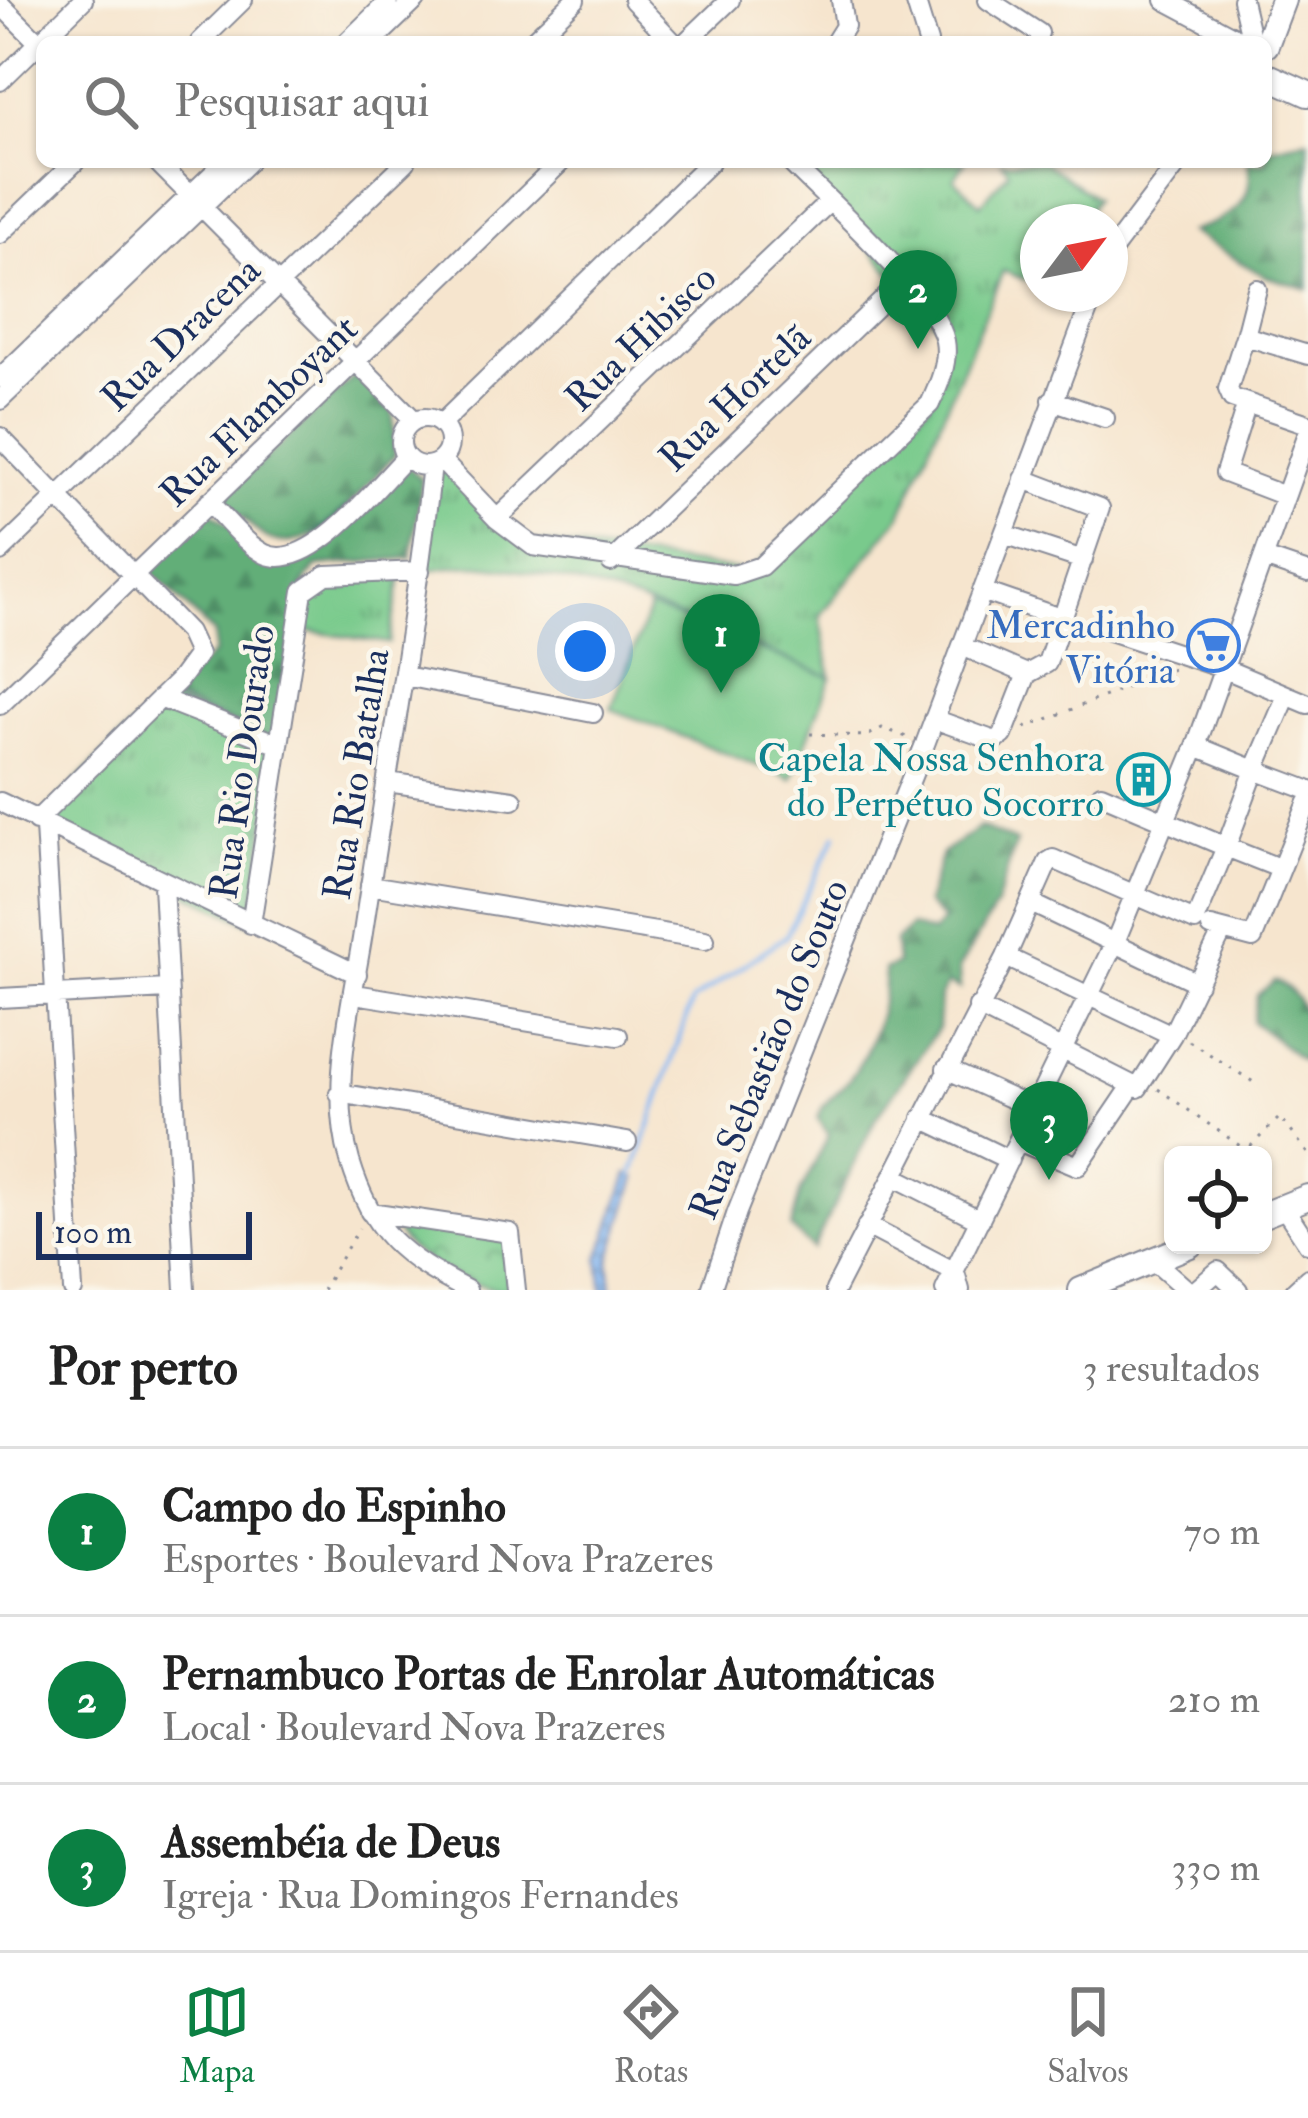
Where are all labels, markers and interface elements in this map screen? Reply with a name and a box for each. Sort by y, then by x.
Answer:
search box [36,36,1272,168]
icon: search [78,69,144,135]
text: Pesquisar aqui [174,74,430,130]
north arrow [1020,204,1128,312]
street label: Rua Dracena [91,245,272,422]
pin: 2 [879,250,957,349]
street label: Rua Hibisco [555,254,727,422]
street label: Rua Flamboyant [150,305,368,518]
street label: Rua Hortelã [649,313,822,482]
pin: 1 [682,594,760,693]
place label: Mercadinho Vitória [987,601,1176,695]
supermarket icon: Mercadinho Vitória [1186,618,1242,674]
your location [555,621,615,681]
street label: Rua Rio Dourado [199,622,286,902]
street label: Rua Rio Batalha [312,644,401,903]
place label: Capela Nossa Senhora do Perpétuo Socorro [758,734,1105,828]
building icon: Capela Nossa Senhora do Perpétuo Socorro [1115,751,1171,807]
street label: Rua Sebastião do Souto [679,872,860,1227]
pin: 3 [1010,1081,1088,1180]
map controls [1164,1146,1272,1254]
button: locate [1164,1146,1272,1254]
scale bar [36,1206,252,1259]
text: 100 m [54,1212,132,1253]
text: Por perto [48,1336,238,1400]
text: 3 resultados [1083,1344,1260,1393]
text: Campo do Espinho [162,1479,506,1535]
text: 1 [80,1507,94,1556]
text: 70 m [1184,1507,1260,1556]
text: Esportes · Boulevard Nova Prazeres [162,1535,714,1584]
text: Pernambuco Portas de Enrolar Automáticas [162,1647,935,1703]
text: 2 [77,1675,97,1724]
text: 210 m [1168,1675,1260,1724]
text: Local · Boulevard Nova Prazeres [162,1703,666,1752]
text: Assembéia de Deus [162,1815,500,1871]
text: 3 [80,1843,94,1892]
text: 330 m [1172,1843,1260,1892]
text: Igreja · Rua Domingos Fernandes [162,1871,679,1920]
tab: Mapa [179,1979,255,2092]
tab: Rotas [614,1979,688,2092]
tab: Salvos [1047,1979,1129,2092]

